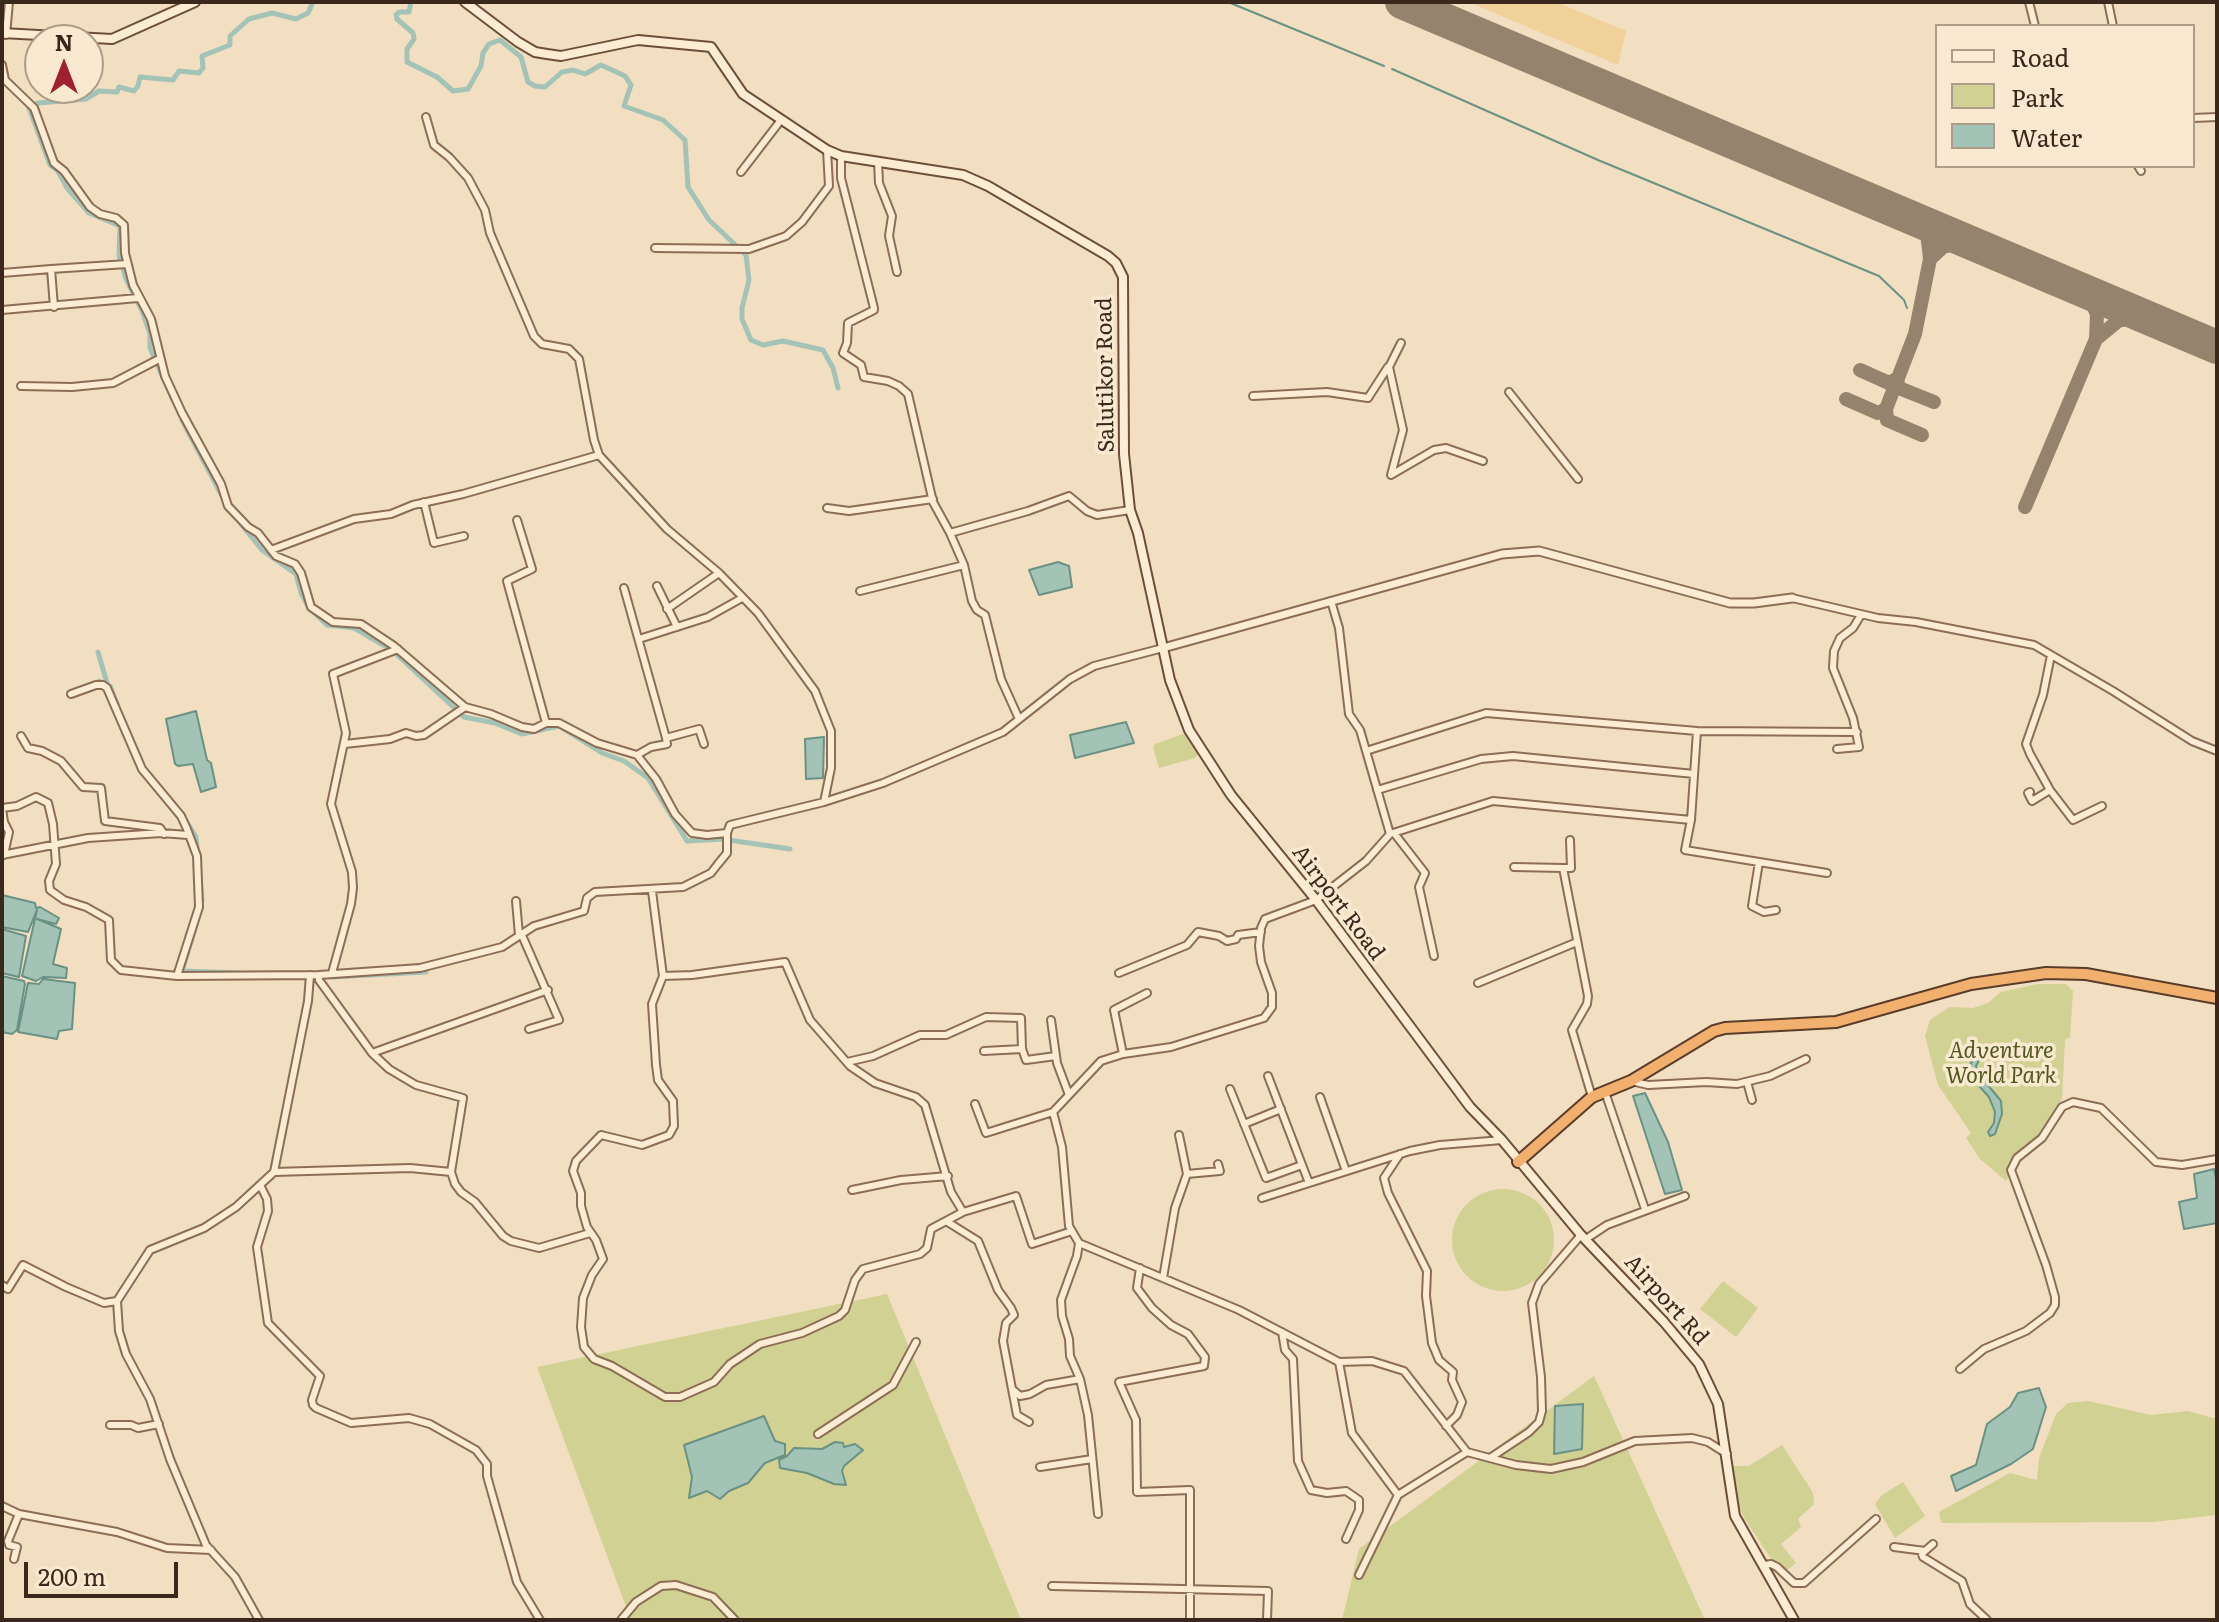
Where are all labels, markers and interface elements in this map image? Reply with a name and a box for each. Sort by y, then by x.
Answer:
north arrow [24,24,104,104]
legend [1935,24,2195,168]
text: N [55,25,73,58]
text: Road [2011,39,2069,74]
text: Park [2011,79,2064,114]
text: Water [2011,119,2082,154]
street label: Salutikor Road [1091,297,1121,453]
street label: Airport Road [1286,840,1390,966]
park label: Adventure World Park [1945,1039,2057,1090]
street label: Airport Rd [1619,1249,1713,1351]
scale bar [28,1546,182,1596]
text: 200 m [38,1558,106,1593]

